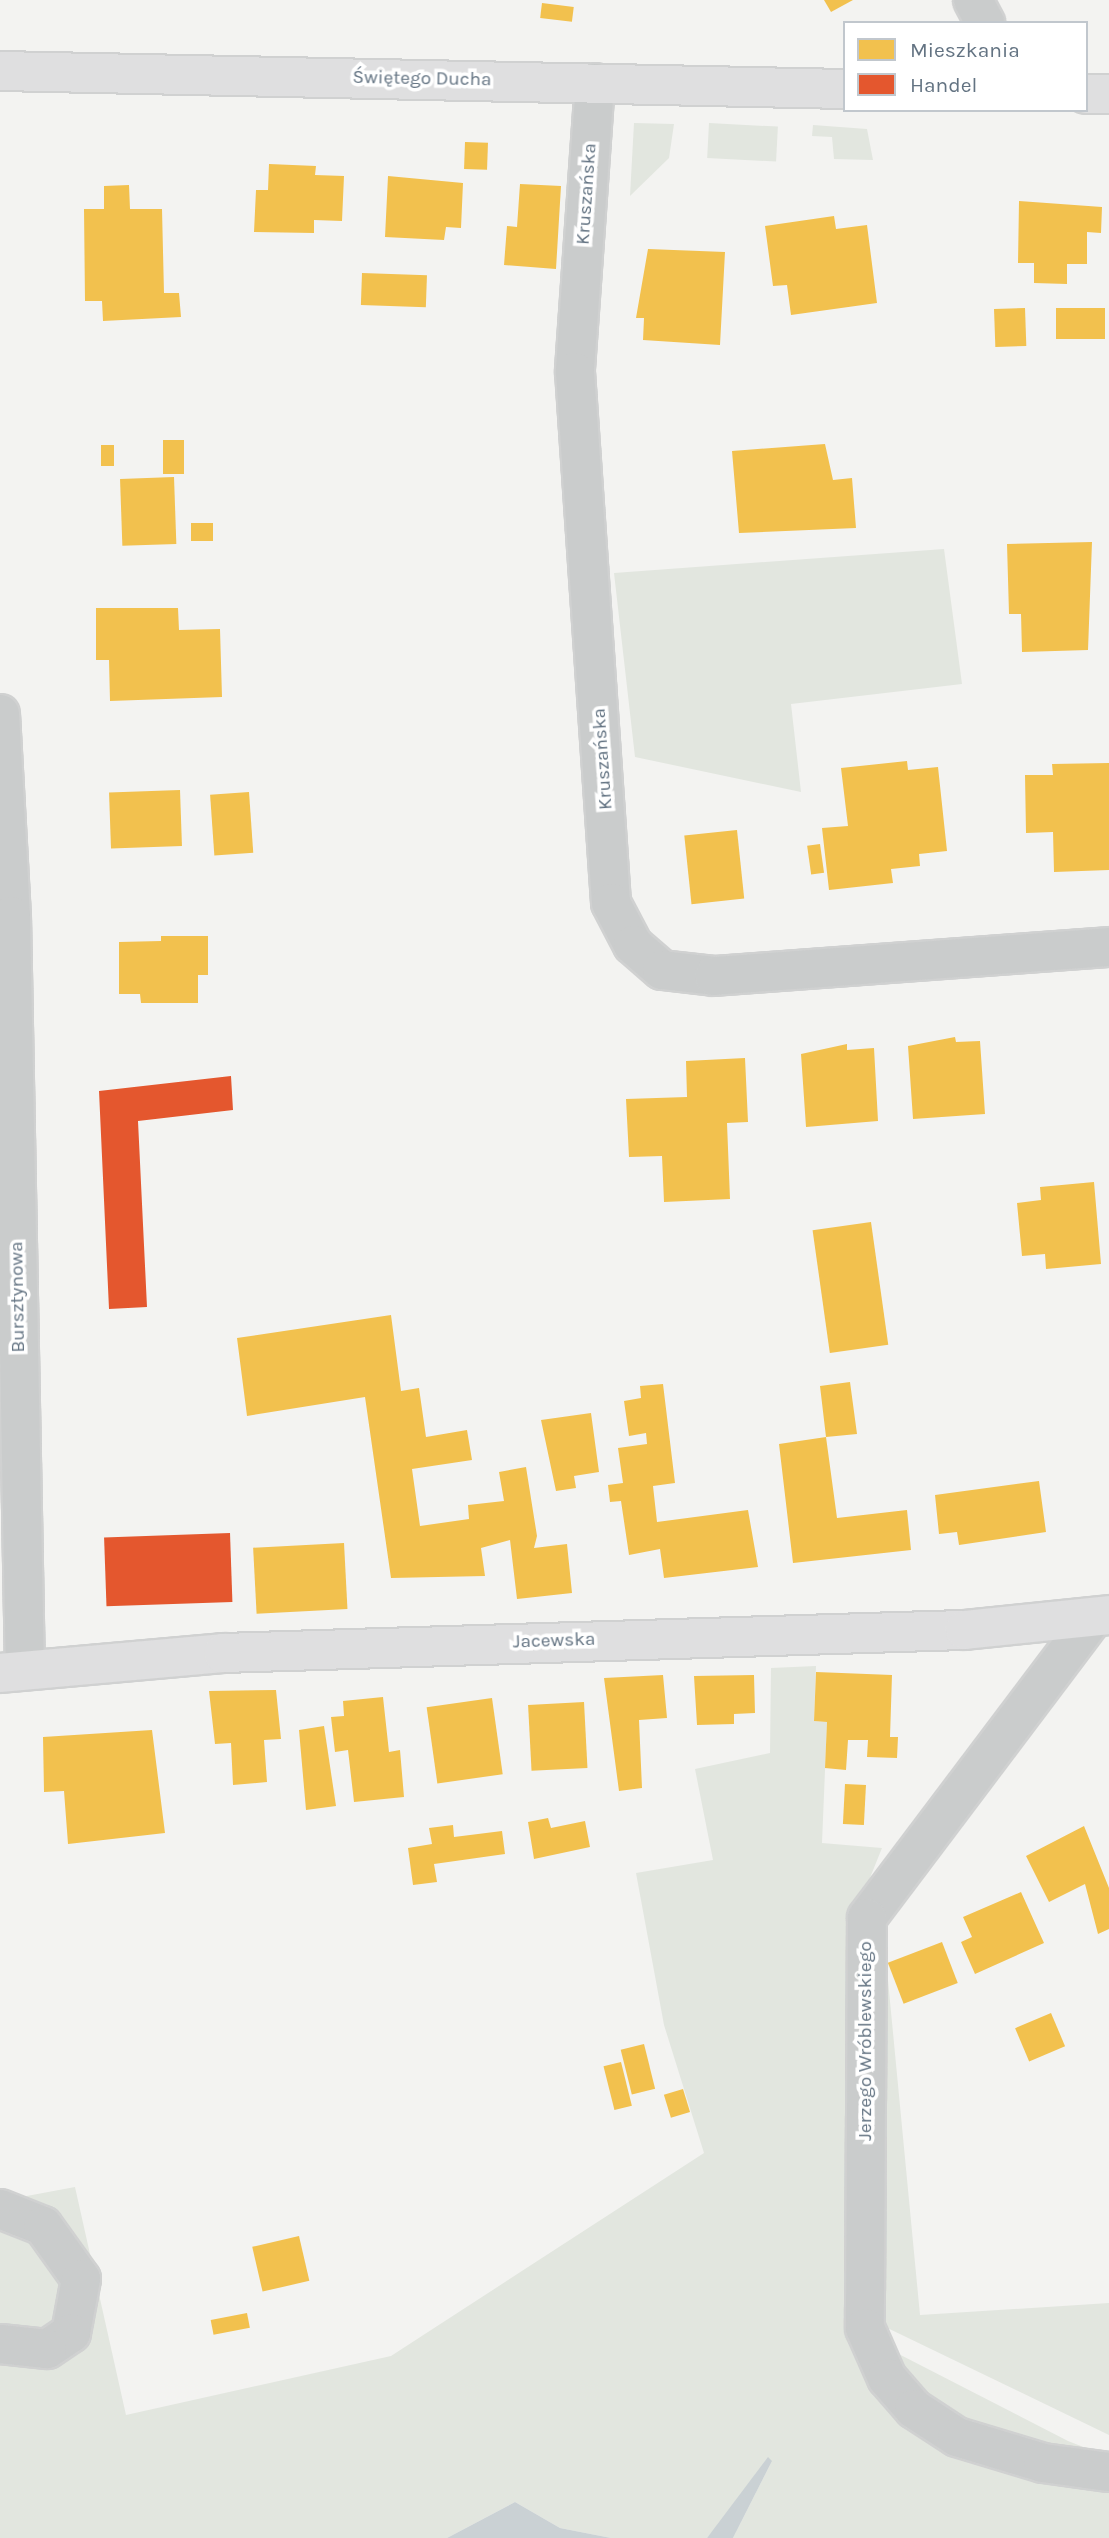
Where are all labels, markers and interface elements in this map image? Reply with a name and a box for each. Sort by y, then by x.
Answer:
legend [843,21,1088,112]
text: Mieszkania [910,38,1020,62]
street label: Świętego Ducha [352,66,492,92]
text: Handel [910,73,977,97]
street label: Kruszańska [572,142,602,246]
street label: Kruszańska [588,707,618,811]
street label: Bursztynowa [6,1241,30,1353]
street label: Jacewska [512,1628,596,1654]
street label: Jerzego Wróblewskiego [855,1941,877,2141]

